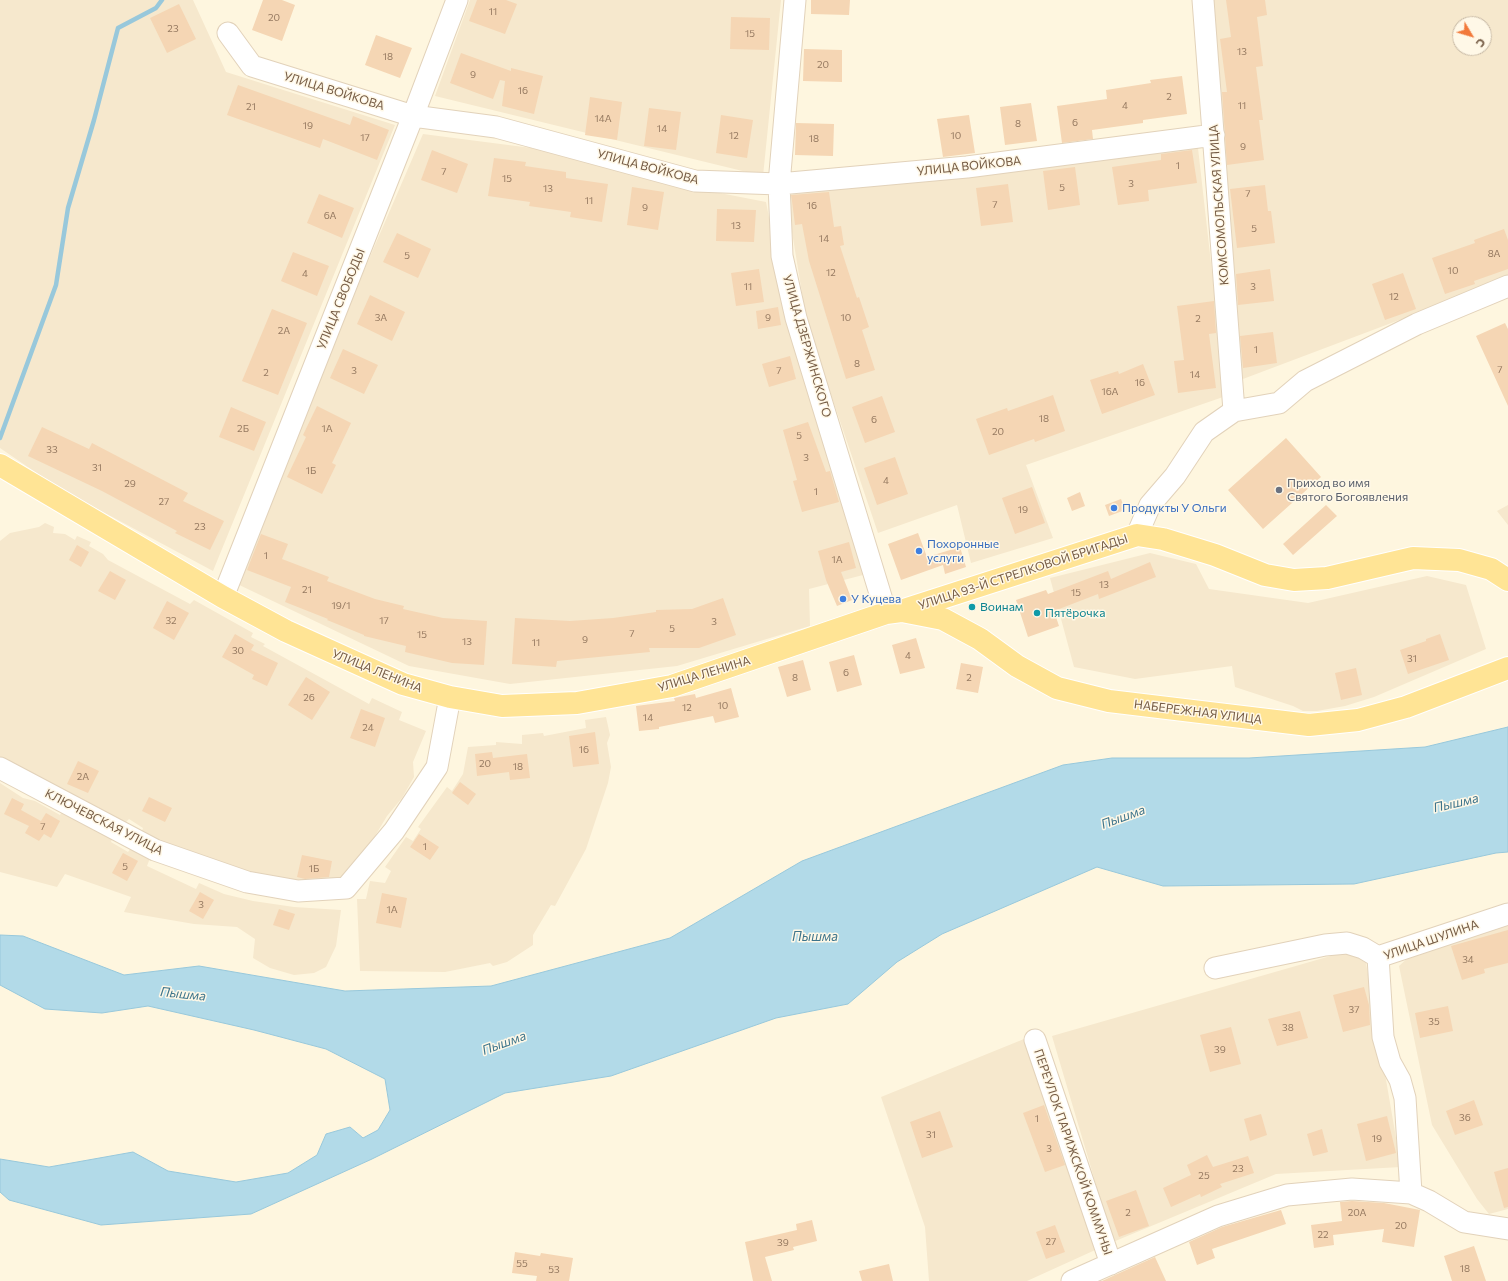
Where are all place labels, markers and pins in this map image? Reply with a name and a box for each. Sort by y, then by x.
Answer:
place label: Приход во имя Святого Богоявления [1287,476,1408,504]
marker: Приход во имя Святого Богоявления [1274,485,1284,495]
place label: Продукты У Ольги [1122,501,1227,515]
marker: Продукты У Ольги [1109,503,1119,513]
place label: Похоронные услуги [927,537,999,565]
marker: Похоронные услуги [914,546,924,556]
place label: У Куцева [851,592,901,606]
marker: У Куцева [838,594,848,604]
place label: Воинам [980,600,1023,614]
marker: Воинам [967,602,977,612]
place label: Пятёрочка [1045,606,1105,620]
marker: Пятёрочка [1032,608,1042,618]

